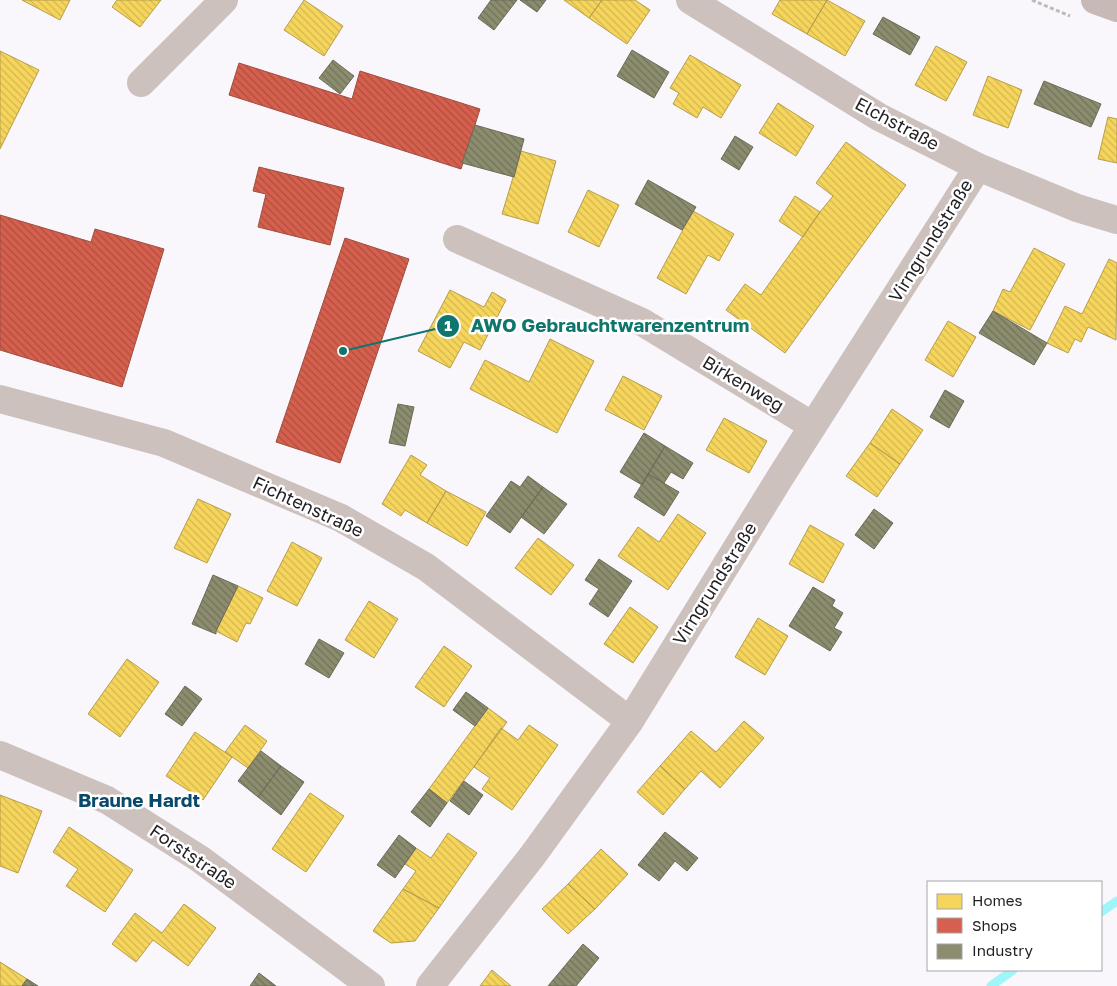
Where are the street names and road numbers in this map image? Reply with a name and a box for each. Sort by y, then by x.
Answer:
street label: Elchstraße [852,92,943,154]
street label: Virngrundstraße [884,175,977,306]
street label: Birkenweg [699,350,788,416]
street label: Fichtenstraße [250,471,367,541]
street label: Virngrundstraße [668,518,761,649]
street label: Forststraße [146,819,241,893]

